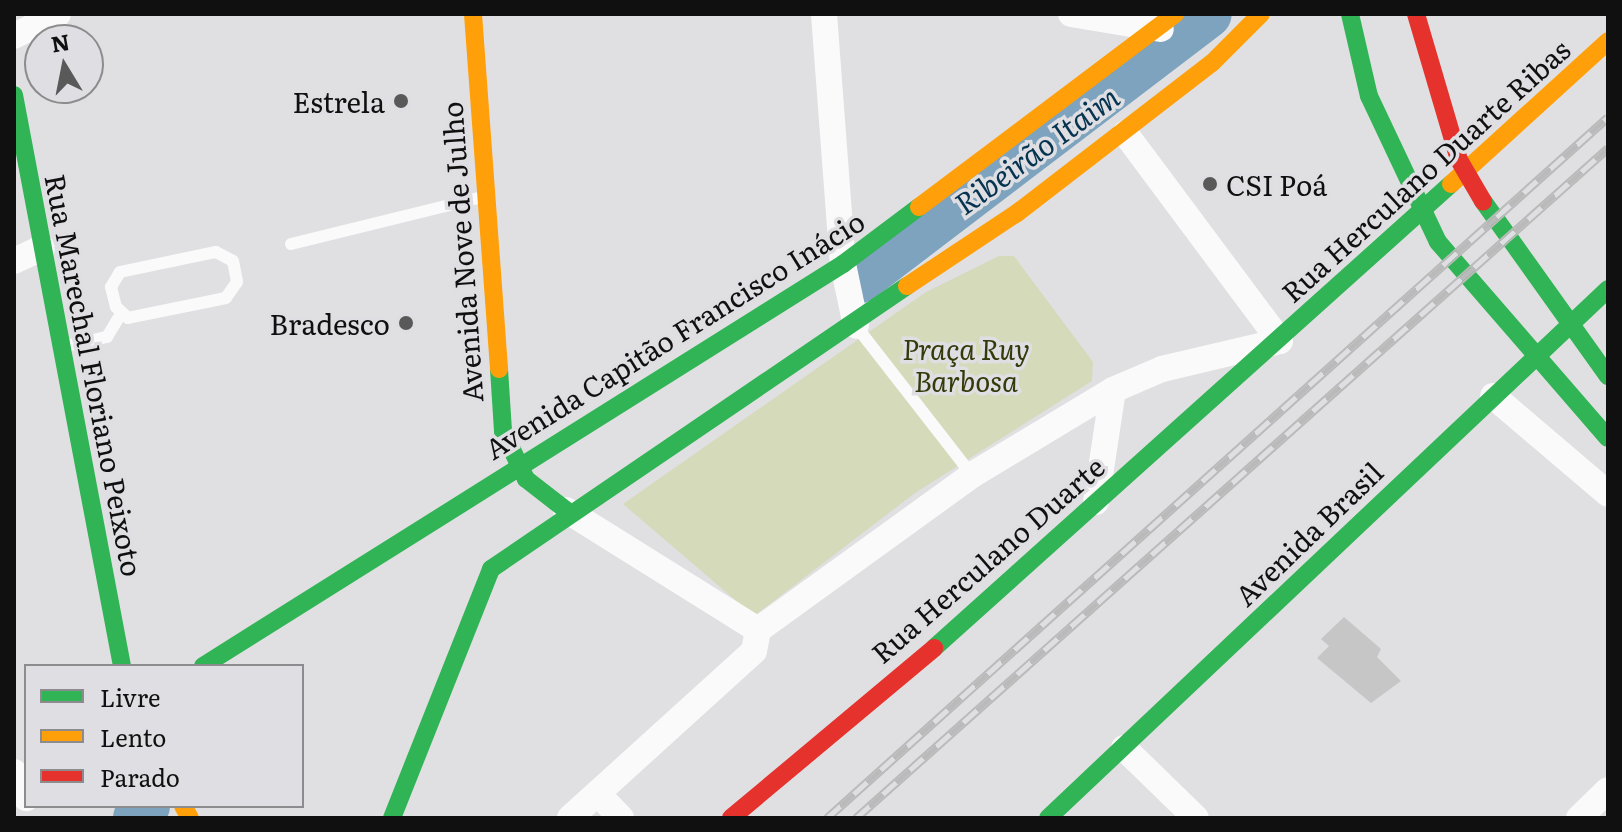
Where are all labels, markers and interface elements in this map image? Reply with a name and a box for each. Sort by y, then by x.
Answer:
north arrow [24,24,104,104]
text: N [48,24,72,60]
street label: Rua Herculano Duarte Ribas [1274,32,1576,308]
water label: Ribeirão Itaim [947,77,1125,221]
place label: Estrela [293,84,385,118]
marker: Estrela [392,92,410,110]
street label: Avenida Nove de Julho [434,100,488,404]
place label: CSI Poá [1226,167,1327,201]
street label: Rua Marechal Floriano Peixoto [39,171,151,579]
marker: CSI Poá [1201,175,1219,193]
street label: Avenida Capitão Francisco Inácio [478,203,870,465]
place label: Bradesco [269,306,390,340]
marker: Bradesco [397,314,415,332]
park label: Praça Ruy Barbosa [902,331,1030,397]
street label: Rua Herculano Duarte [864,449,1110,669]
street label: Avenida Brasil [1227,454,1389,612]
legend [24,664,304,808]
text: Livre [100,679,160,714]
text: Lento [100,719,166,754]
text: Parado [100,759,180,794]

